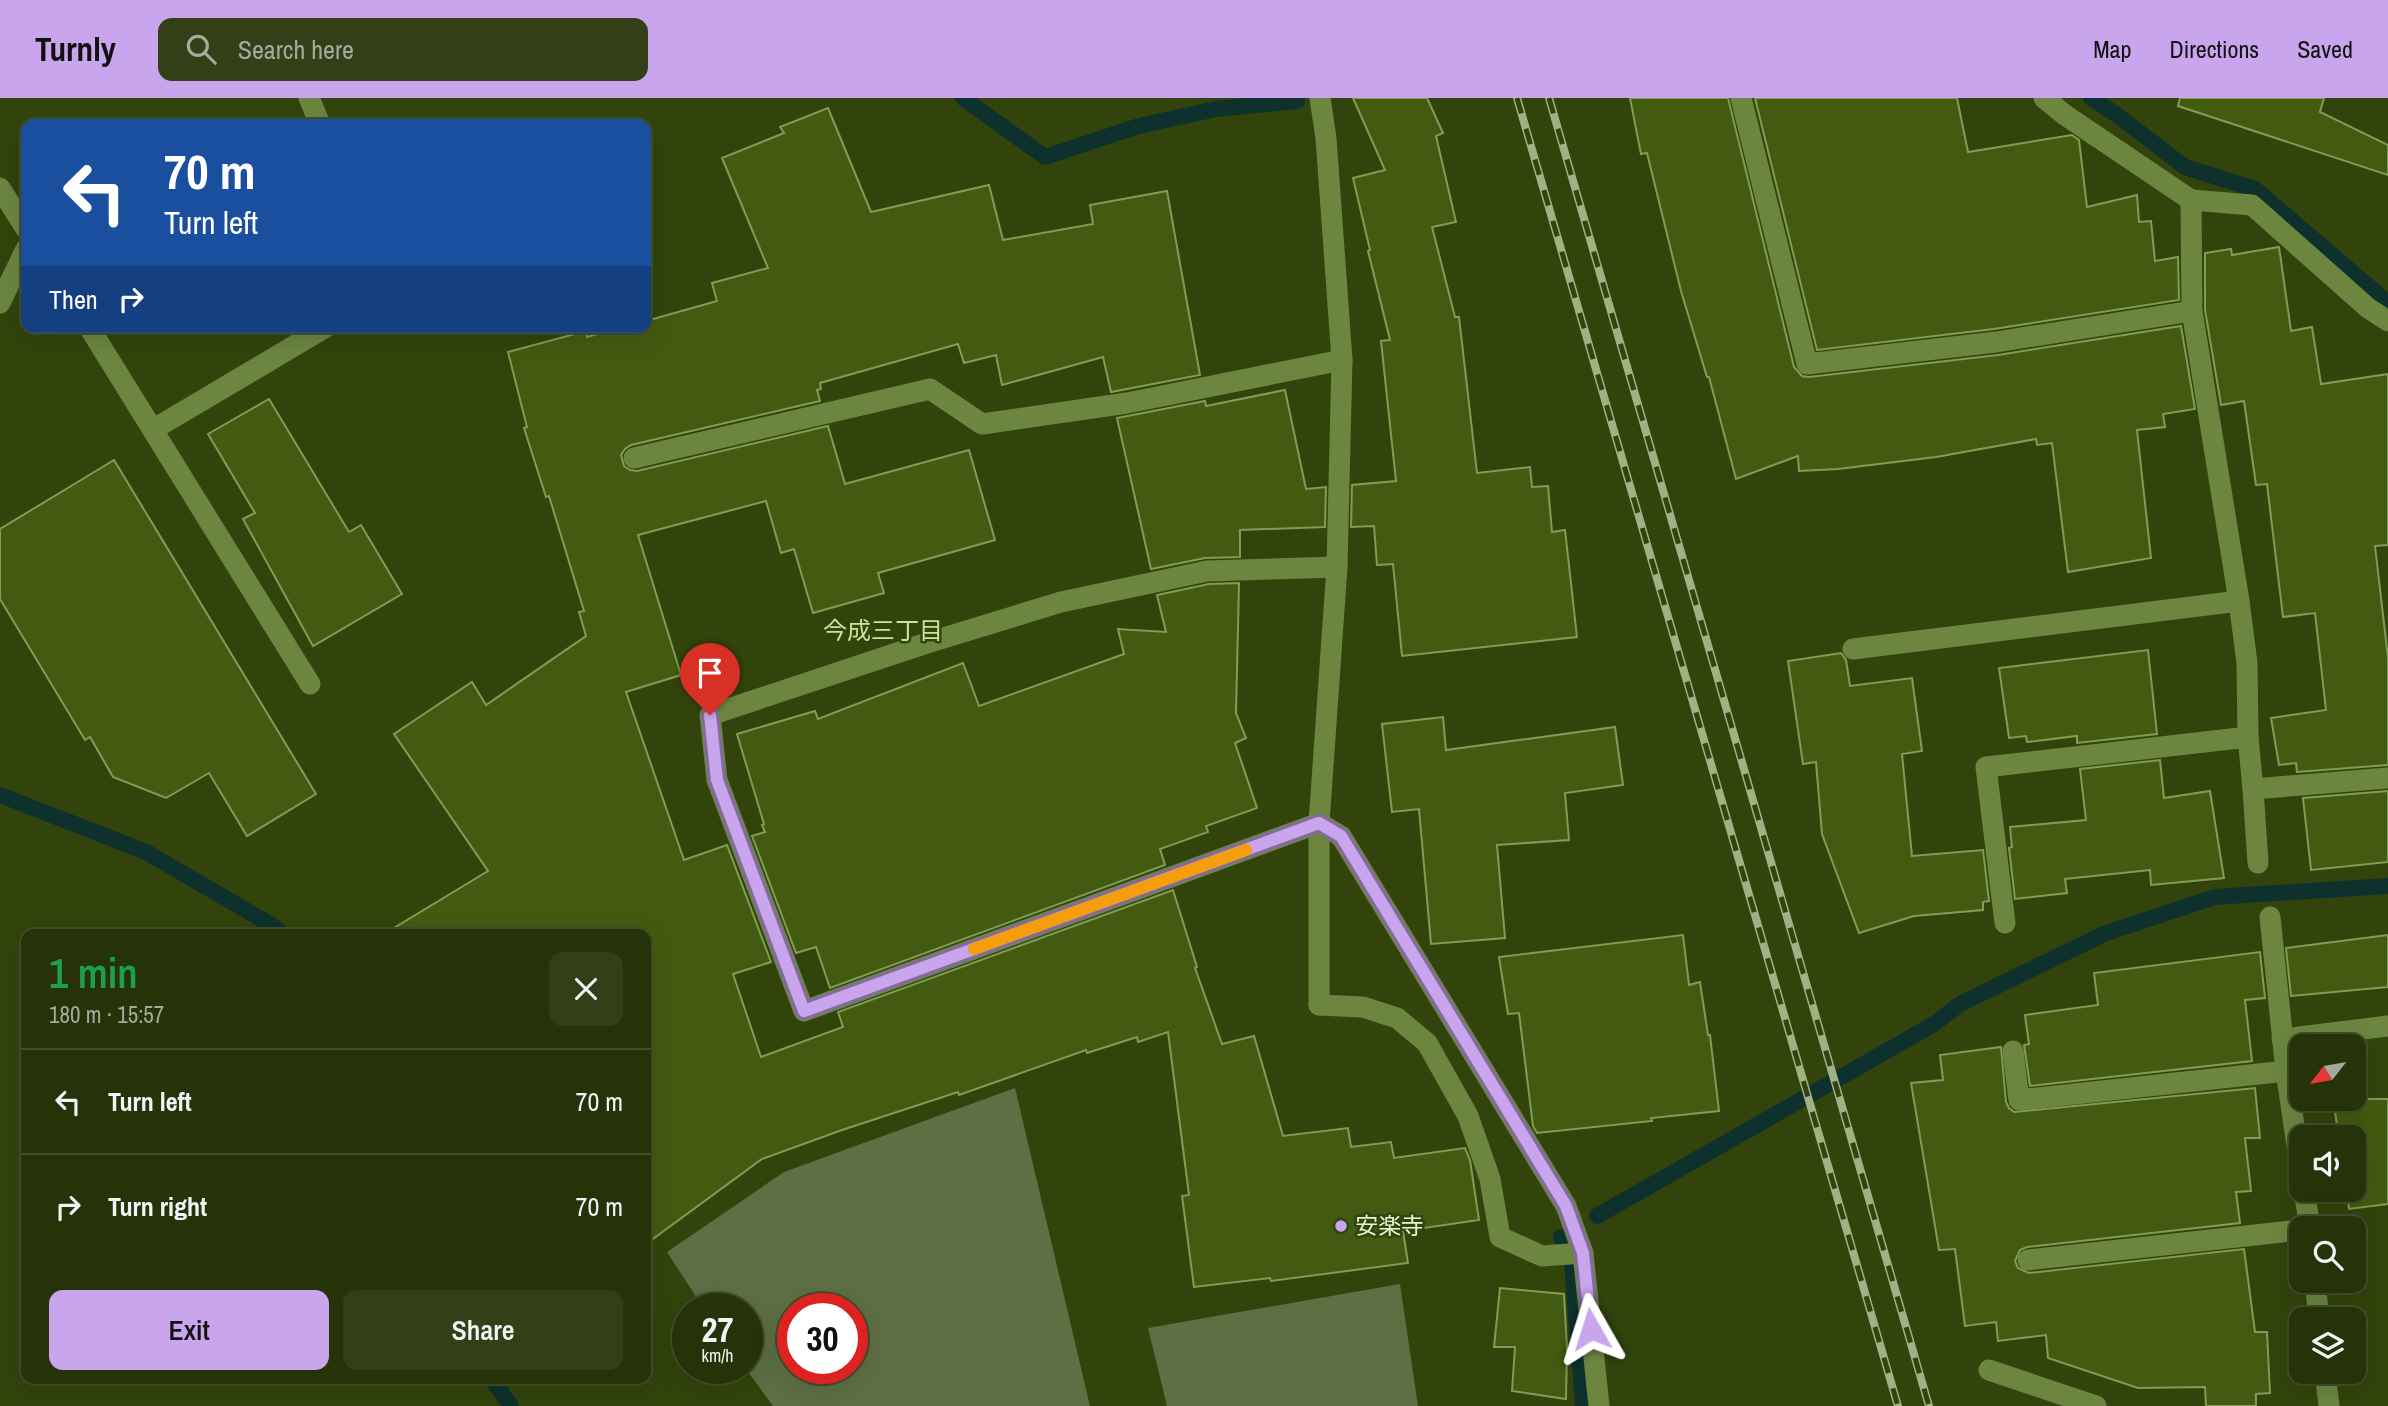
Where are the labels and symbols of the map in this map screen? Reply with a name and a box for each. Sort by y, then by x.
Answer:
district label: 今成三丁目 [823,614,943,646]
pin [680,643,740,715]
north arrow [2289,1034,2366,1111]
place label: 安楽寺 [1355,1210,1424,1241]
marker: 安楽寺 [1333,1218,1349,1234]
position arrow [1554,1292,1628,1366]
speed limit sign: 30 [777,1293,868,1384]

